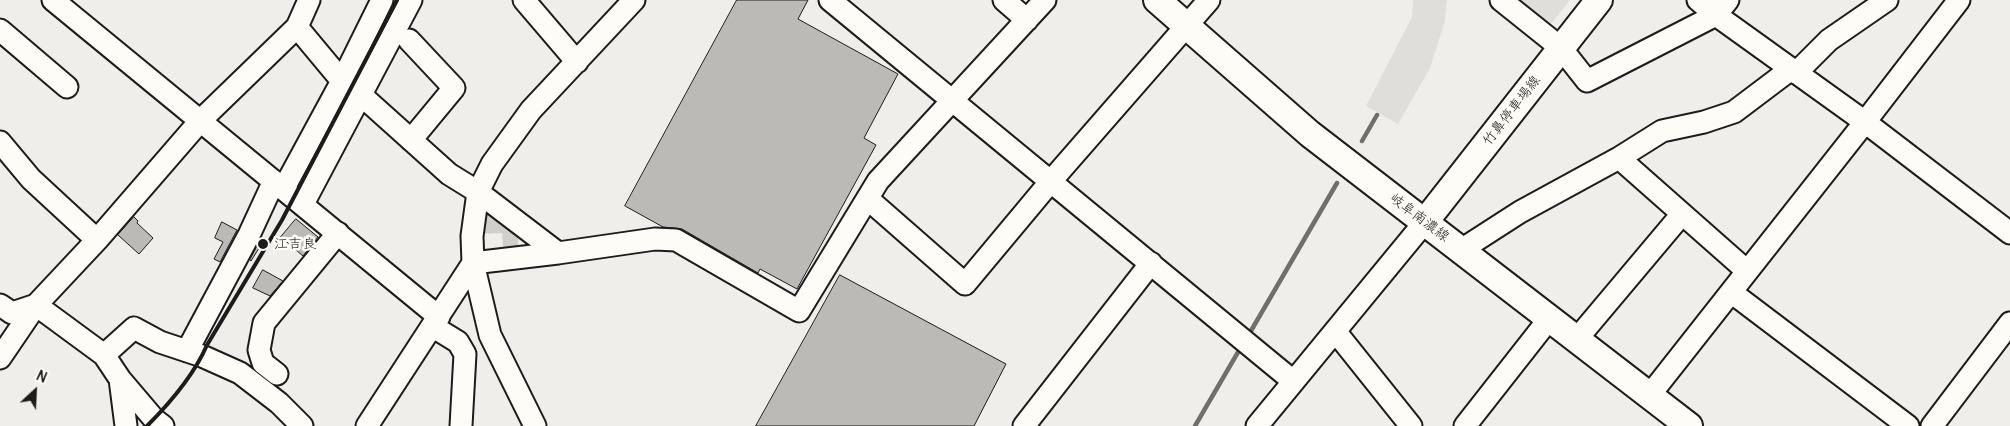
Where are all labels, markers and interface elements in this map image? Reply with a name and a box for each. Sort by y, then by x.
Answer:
street label: 竹鼻停車場線 [1480,73,1544,149]
street label: 岐阜南濃線 [1386,190,1452,246]
place label: 江吉良 [274,236,316,252]
marker: 江吉良 [256,237,270,251]
north arrow [10,366,60,416]
text: N [34,367,49,387]

